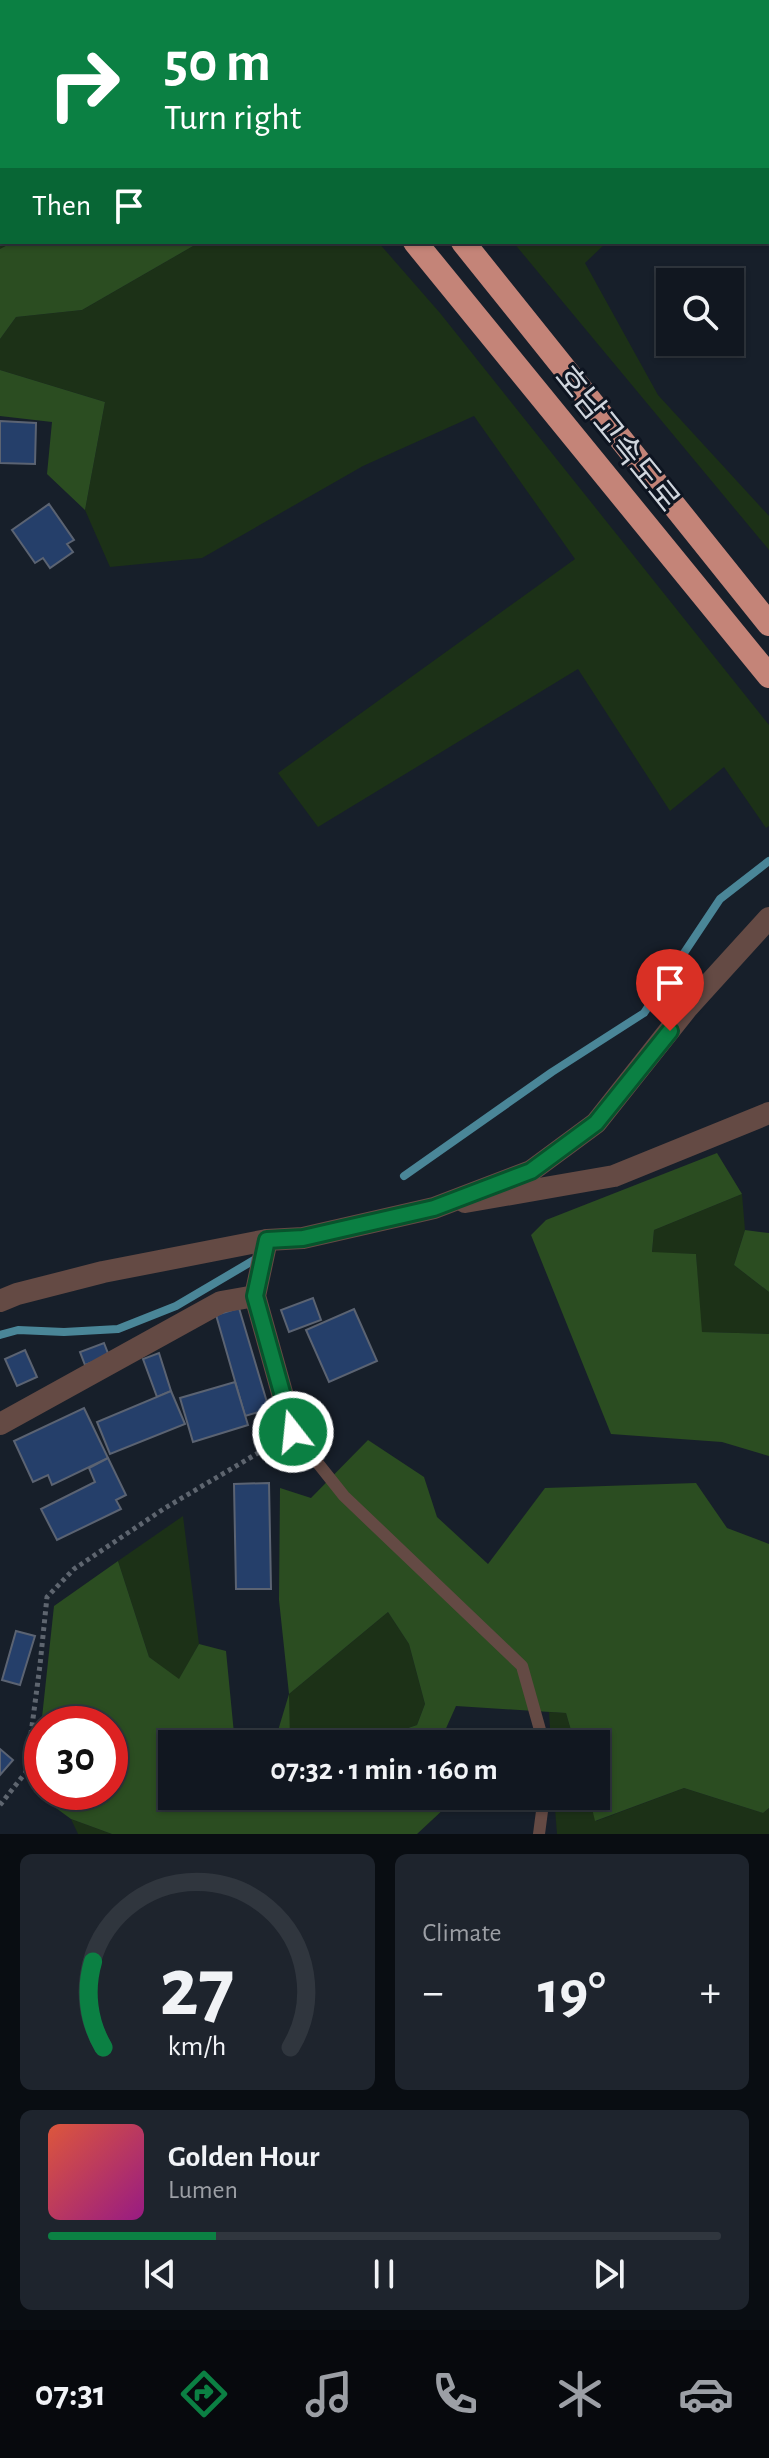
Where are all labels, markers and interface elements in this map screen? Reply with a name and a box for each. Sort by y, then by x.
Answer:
icon: right [32,32,136,136]
text: 50 m [164,35,271,91]
text: Turn right [164,100,301,136]
icon: arrive [107,184,151,228]
text: Then [32,191,91,221]
map controls [656,268,744,356]
button: search [656,268,744,356]
street label: 호남고속도로 [549,360,686,518]
pin [636,949,704,1031]
icon: arrive [648,961,692,1005]
position arrow [251,1390,335,1474]
speed limit sign: 30 [24,1706,128,1810]
text: 07:32 · 1 min · 160 m [270,1755,498,1785]
text: Climate [423,1920,501,1946]
text: 27 [160,1947,235,2031]
text: 19° [538,1964,606,2024]
text: − [423,1971,444,2015]
text: + [700,1971,721,2015]
text: km/h [168,2032,227,2061]
text: Golden Hour [168,2142,320,2172]
text: Lumen [168,2177,238,2203]
icon: previous [138,2252,182,2296]
icon: pause [362,2252,406,2296]
icon: next [587,2252,631,2296]
icon: directions [176,2366,232,2422]
icon: music [301,2366,357,2422]
icon: phone [427,2366,483,2422]
icon: climate [552,2366,608,2422]
icon: car [678,2366,734,2422]
text: 07:31 [35,2376,106,2412]

